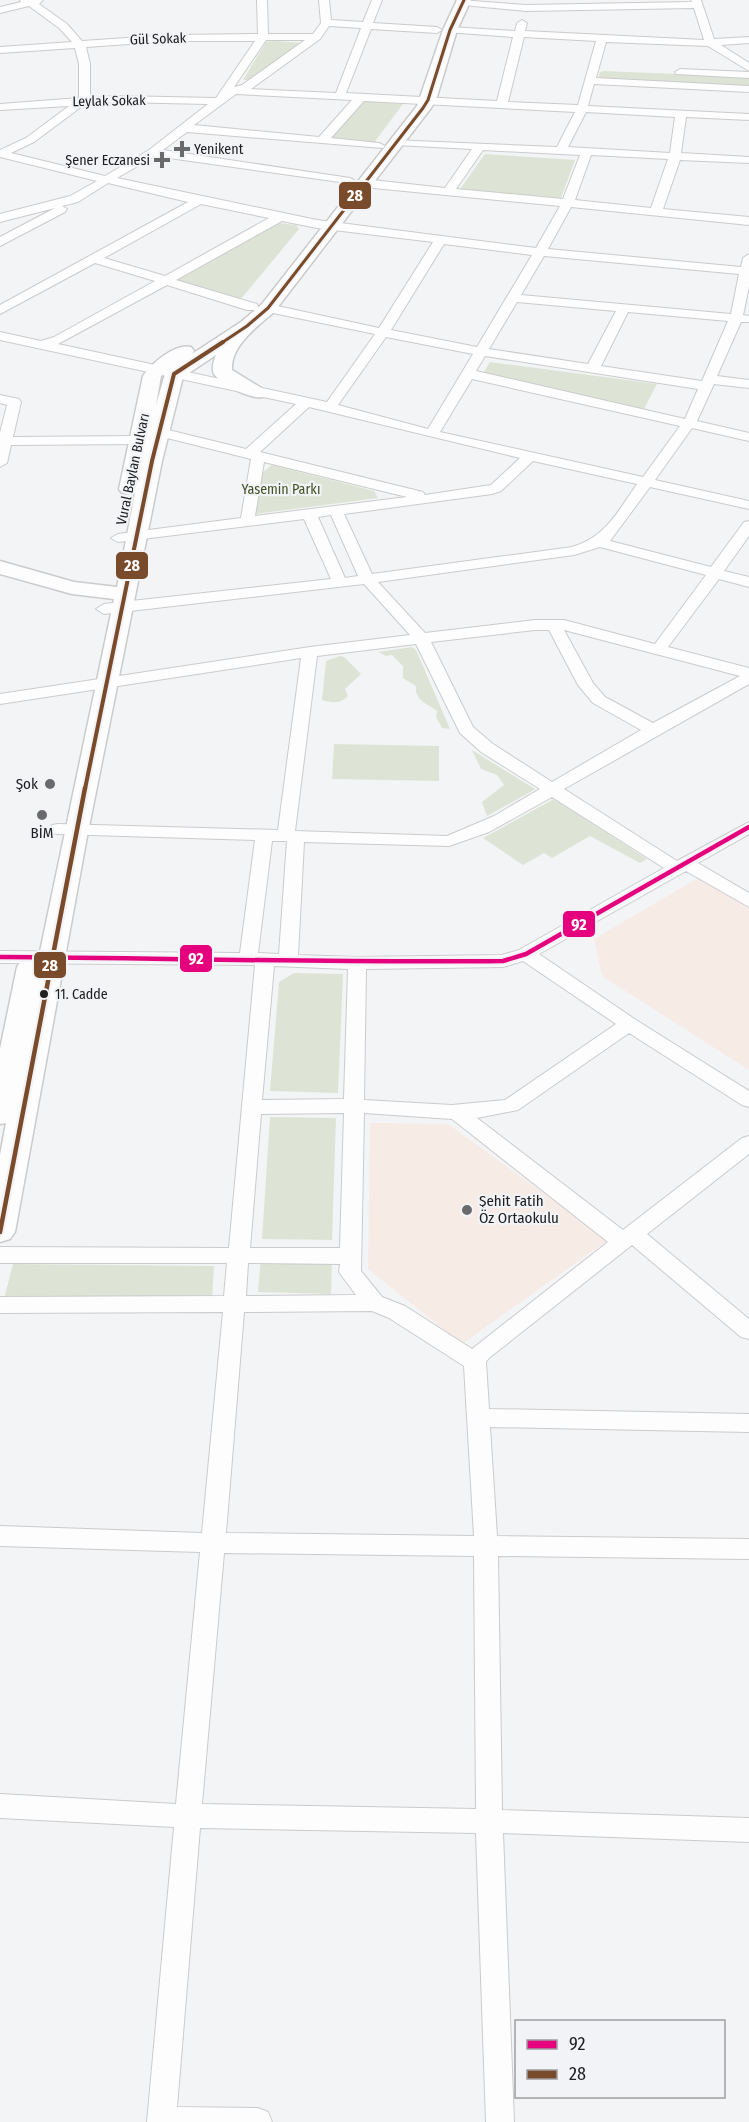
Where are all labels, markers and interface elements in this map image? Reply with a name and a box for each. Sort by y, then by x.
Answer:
street label: Gül Sokak [130,30,187,48]
street label: Leylak Sokak [72,92,146,110]
place label: Yenikent [194,141,244,158]
marker: Yenikent [175,142,189,156]
place label: Şener Eczanesi [65,152,150,169]
marker: Şener Eczanesi [155,153,169,167]
line badge: 28 [338,181,372,210]
text: 28 [346,186,363,205]
street label: Vural Baylan Bulvarı [113,412,153,526]
park label: Yasemin Parkı [242,481,320,498]
line badge: 28 [115,551,149,580]
text: 28 [123,556,140,575]
place label: Şok [16,775,38,793]
marker: Şok [43,777,57,791]
marker: BİM [35,808,49,822]
place label: BİM [31,824,53,842]
line badge: 92 [562,910,596,938]
text: 92 [571,915,587,934]
line badge: 92 [179,944,213,973]
text: 92 [188,949,204,968]
line badge: 28 [33,951,67,979]
text: 28 [41,956,58,975]
place label: 11. Cadde [55,986,108,1003]
marker: 11. Cadde [38,988,50,1000]
place label: Şehit Fatih Öz Ortaokulu [479,1192,559,1227]
marker: Şehit Fatih Öz Ortaokulu [460,1203,474,1217]
legend [515,2020,725,2098]
text: 92 [569,2033,585,2055]
text: 28 [569,2063,586,2085]

